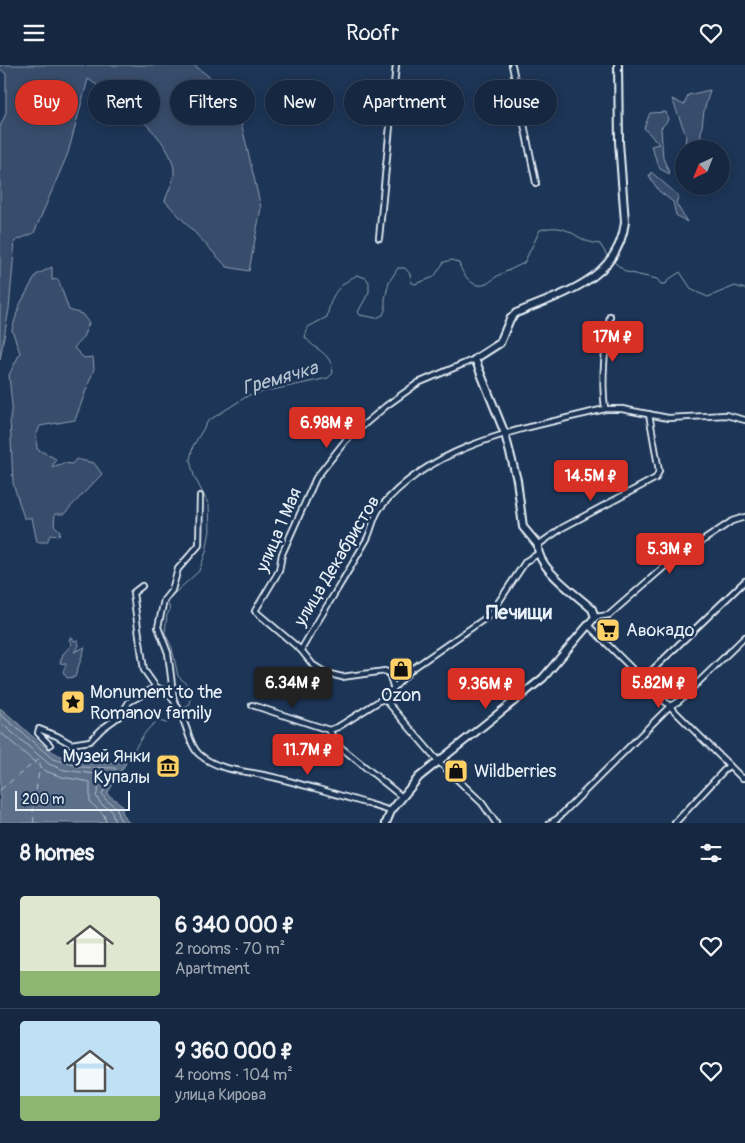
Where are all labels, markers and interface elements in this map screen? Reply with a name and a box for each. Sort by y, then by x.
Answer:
icon: menu [20,19,48,47]
text: Roofr [346,19,399,47]
icon: heart [697,19,725,47]
chip: Buy [15,80,78,125]
chip: Rent [88,80,160,125]
chip: Filters [170,80,255,125]
chip: New [265,80,334,125]
chip: Apartment [344,80,464,125]
chip: House [474,80,557,125]
north arrow [675,140,730,195]
map controls [675,140,730,195]
pin: 17M ₽ [578,321,648,363]
text: 17M ₽ [593,327,633,347]
water label: Гремячка [240,356,321,400]
pin: 6.98M ₽ [281,407,373,449]
text: 6.98M ₽ [300,413,354,433]
pin: 14.5M ₽ [545,459,637,502]
text: 14.5M ₽ [565,466,617,486]
street label: улица 1 Мая [251,484,307,577]
street label: улица Декабристов [288,491,385,632]
pin: 5.3M ₽ [629,533,711,575]
text: 5.3M ₽ [647,539,693,559]
district label: Печищи [486,600,552,625]
supermarket icon: Авокадо [595,617,621,643]
place label: Авокадо [626,619,695,642]
shop icon: Ozon [388,656,414,682]
pin: 6.34M ₽ [247,667,339,709]
pin: 9.36M ₽ [440,667,532,710]
pin: 5.82M ₽ [613,667,705,709]
text: 6.34M ₽ [265,673,321,693]
text: 5.82M ₽ [632,673,686,693]
text: 9.36M ₽ [459,674,513,694]
place label: Monument to the Romanov family [90,681,222,725]
place label: Ozon [381,684,421,707]
place icon: Monument to the Romanov family [60,689,86,715]
pin: 11.7M ₽ [262,733,354,776]
text: 11.7M ₽ [283,740,333,760]
place label: Музей Янки Купалы [63,745,150,789]
museum icon: Музей Янки Купалы [155,753,181,779]
shop icon: Wildberries [443,758,469,784]
place label: Wildberries [474,760,556,783]
scale bar [15,788,130,811]
text: 200 m [22,791,64,808]
icon: filters [697,839,725,867]
text: 8 homes [20,840,94,867]
text: 6 340 000 ₽ [175,912,295,939]
icon: home [60,916,120,976]
icon: heart [697,932,725,960]
text: 2 rooms · 70 m² [175,939,285,959]
text: Apartment [175,959,250,979]
text: 9 360 000 ₽ [175,1038,293,1065]
icon: home [60,1041,120,1101]
icon: heart [697,1057,725,1085]
text: 4 rooms · 104 m² [175,1065,293,1085]
text: улица Кирова [175,1085,266,1105]

